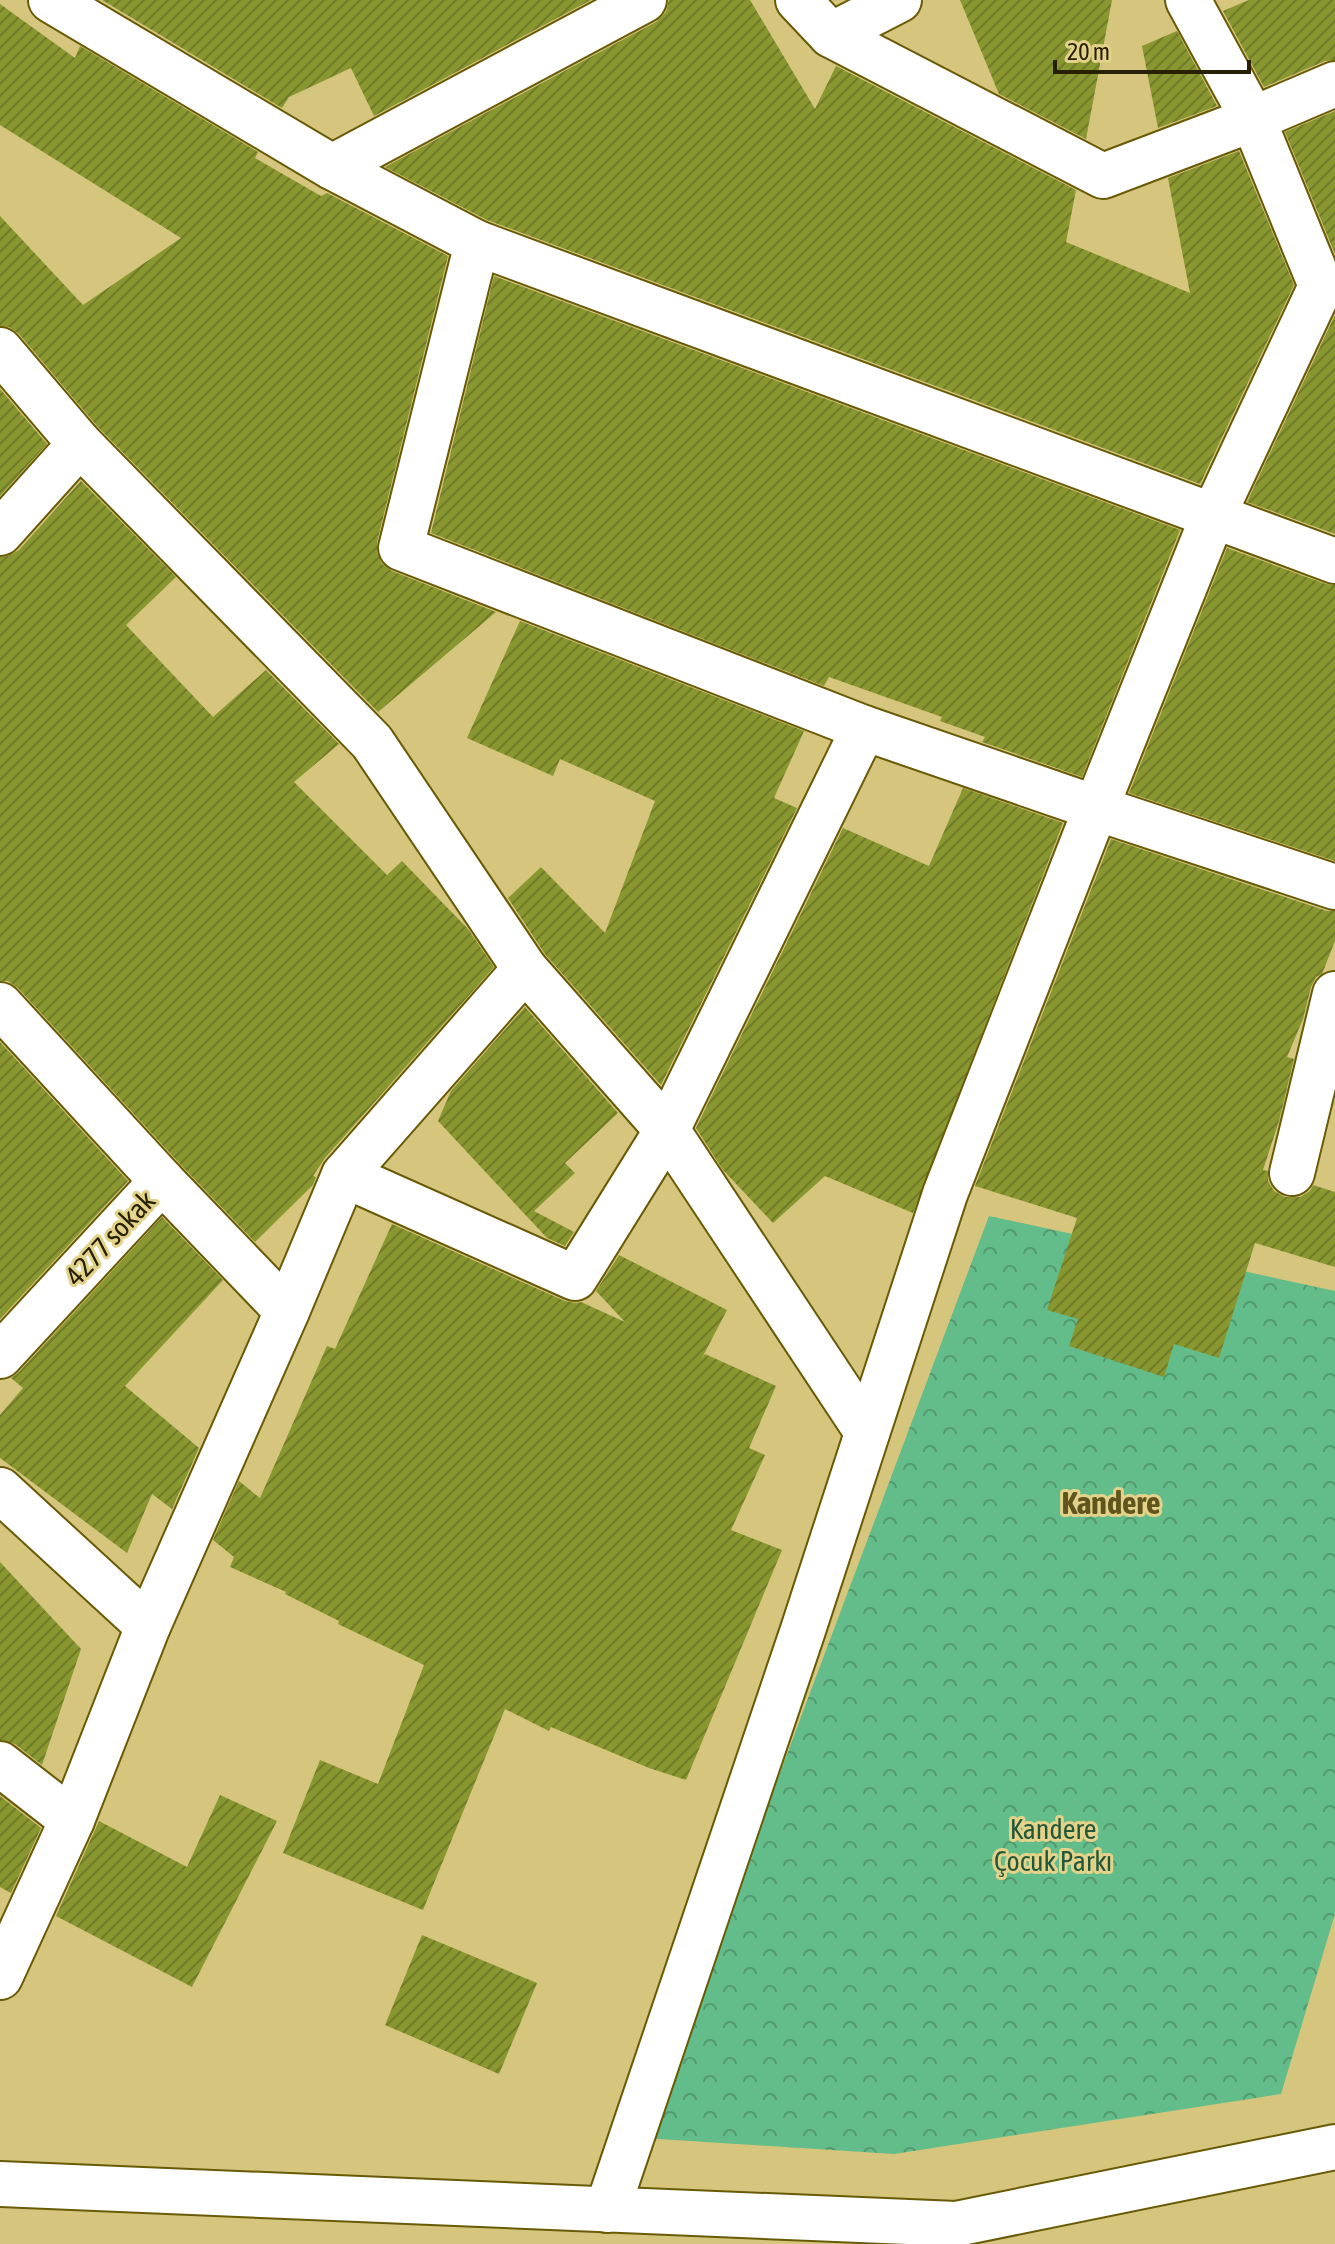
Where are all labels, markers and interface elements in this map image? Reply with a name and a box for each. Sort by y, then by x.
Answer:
scale bar [1055,24,1249,74]
text: 20 m [1067,38,1110,65]
street label: 4277 sokak [58,1184,162,1292]
district label: Kandere [1061,1484,1161,1521]
park label: Kandere Çocuk Parkı [994,1813,1112,1877]

